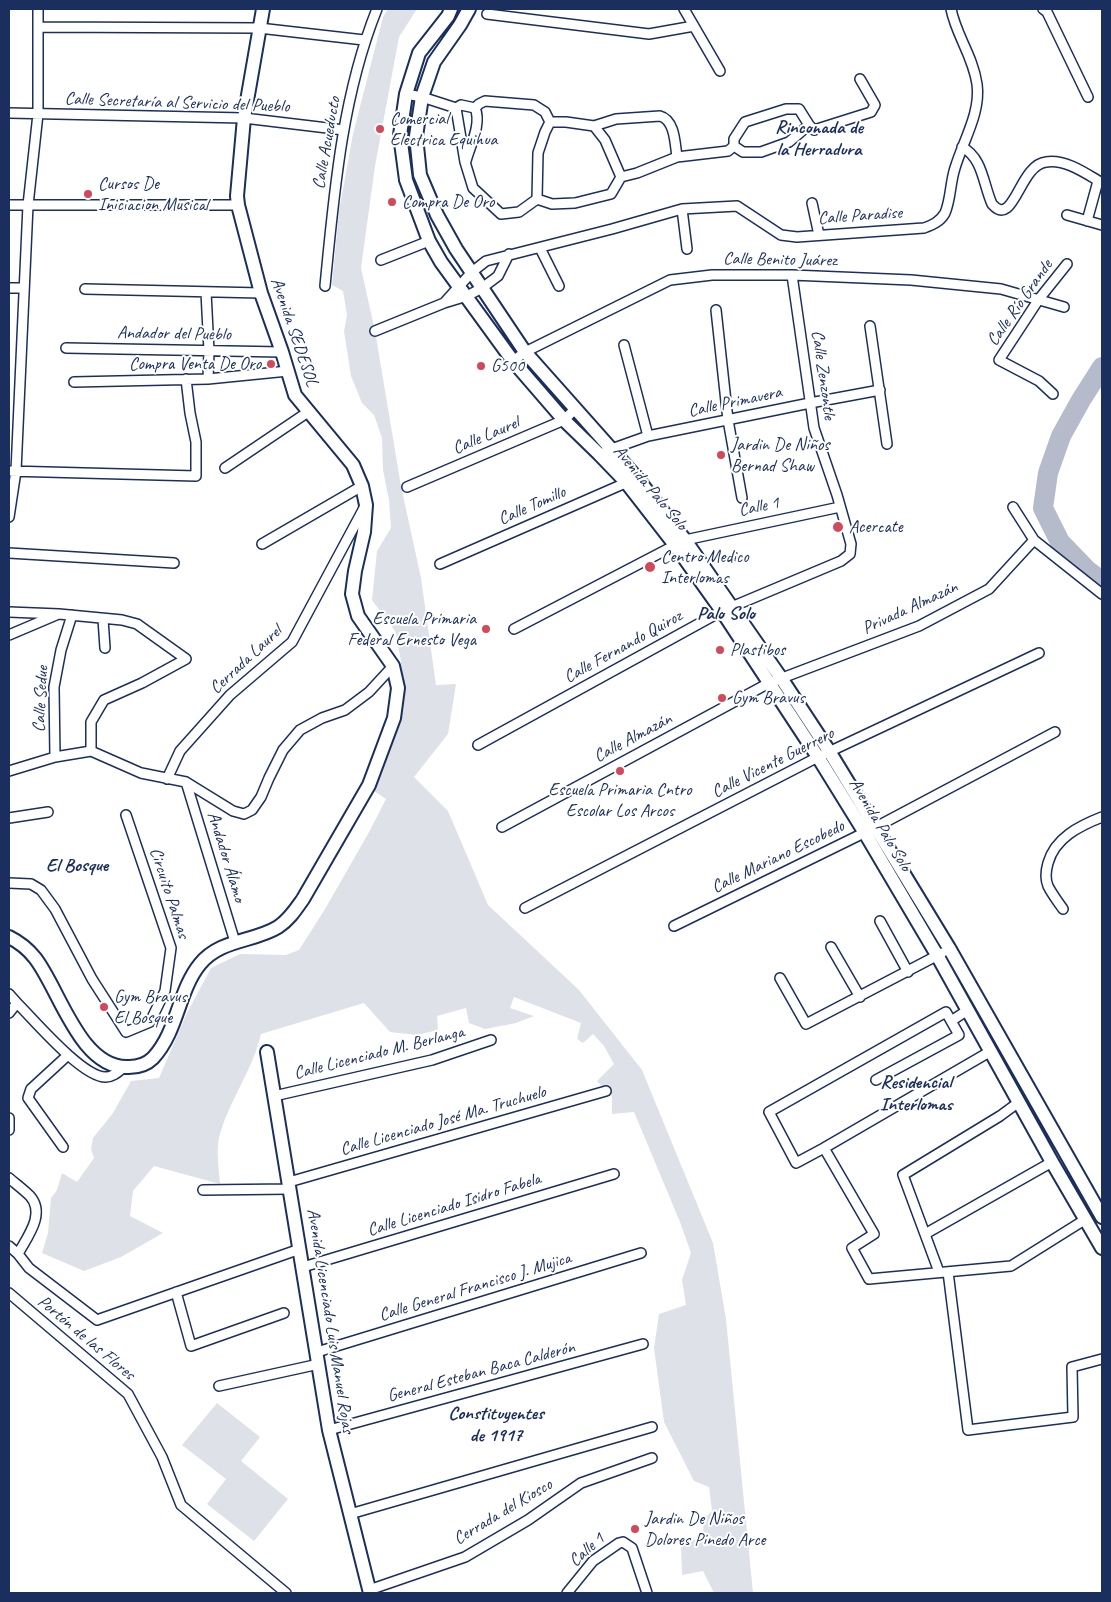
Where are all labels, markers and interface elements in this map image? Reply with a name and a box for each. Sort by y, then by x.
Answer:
street label: Calle Secretaría al Servicio del Pueblo [64,88,290,118]
street label: Calle Acueducto [308,95,346,191]
place label: Comercial Electrica Equihua [390,108,497,150]
district label: Rinconada de la Herradura [775,117,863,161]
marker: Comercial Electrica Equihua [374,123,386,135]
place label: Cursos De Iniciacion Musical [98,173,208,215]
marker: Cursos De Iniciacion Musical [82,188,94,200]
place label: Compra De Oro [402,191,494,213]
marker: Compra De Oro [386,196,398,208]
street label: Calle Paradise [817,202,903,230]
street label: Calle Benito Juárez [723,248,837,272]
street label: Calle Río Grande [982,256,1058,350]
street label: Avenida SEDESOL [265,275,323,389]
street label: Andador del Pueblo [117,322,231,346]
street label: Calle Zenzontle [806,329,840,421]
place label: Compra Venta De Oro [129,353,261,375]
place label: G500 [491,355,524,377]
marker: Compra Venta De Oro [265,358,277,370]
marker: G500 [475,360,487,372]
street label: Calle Primavera [686,382,784,422]
street label: Calle Laurel [449,412,523,460]
place label: Jardin De Niños Bernad Shaw [731,434,829,476]
street label: Avenida Palo Solo [608,441,692,535]
marker: Jardin De Niños Bernad Shaw [715,449,727,461]
street label: Calle Tomillo [495,482,569,530]
street label: Calle 1 [737,492,781,522]
place label: Acercate [849,516,902,538]
marker: Acercate [831,520,845,534]
place label: Centro Medico Interlomas [661,546,749,588]
marker: Centro Medico Interlomas [643,560,657,574]
street label: Privada Almazán [859,576,961,640]
district label: Palo Solo [697,603,755,625]
street label: Calle Fernando Quiroz [560,606,686,688]
place label: Escuela Primaria Federal Ernesto Vega [348,608,476,650]
street label: Cerrada Laurel [205,621,287,699]
marker: Escuela Primaria Federal Ernesto Vega [480,623,492,635]
place label: Plastibos [730,639,785,661]
marker: Plastibos [714,644,726,656]
street label: Calle Sedue [28,665,54,733]
place label: Gym Bravus [732,687,805,709]
marker: Gym Bravus [716,692,728,704]
street label: Calle Almazán [590,708,676,768]
street label: Calle Vicente Guerrero [708,723,838,803]
marker: Escuela Primaria Cntro Escolar Los Arcos [614,765,626,777]
street label: Avenida Palo Solo [844,775,916,875]
place label: Escuela Primaria Cntro Escolar Los Arcos [548,779,692,822]
street label: Andador Álamo [202,809,250,905]
street label: Calle Mariano Escobedo [708,816,848,898]
street label: Circuito Palmas [144,845,194,941]
district label: El Bosque [46,855,108,877]
place label: Gym Bravus El Bosque [114,986,187,1028]
marker: Gym Bravus El Bosque [98,1001,110,1013]
street label: Calle Licenciado M. Berlanga [292,1021,466,1085]
district label: Residencial Interlomas [880,1072,952,1116]
street label: Calle Licenciado José Ma. Truchuelo [338,1081,548,1161]
street label: Calle Licenciado Isidro Fabela [365,1168,543,1242]
street label: Avenida Licenciado Luis Manuel Rojas [302,1207,358,1435]
street label: Calle General Francisco J. Mujica [376,1247,574,1327]
street label: Portón de las Flores [33,1291,139,1385]
street label: General Esteban Baca Calderón [385,1337,577,1407]
district label: Constituyentes de 1917 [448,1403,544,1447]
street label: Cerrada del Kiosco [450,1474,556,1550]
place label: Jardin De Niños Dolores Pinedo Arce [645,1508,765,1550]
marker: Jardin De Niños Dolores Pinedo Arce [629,1523,641,1535]
street label: Calle 1 [565,1528,609,1572]

